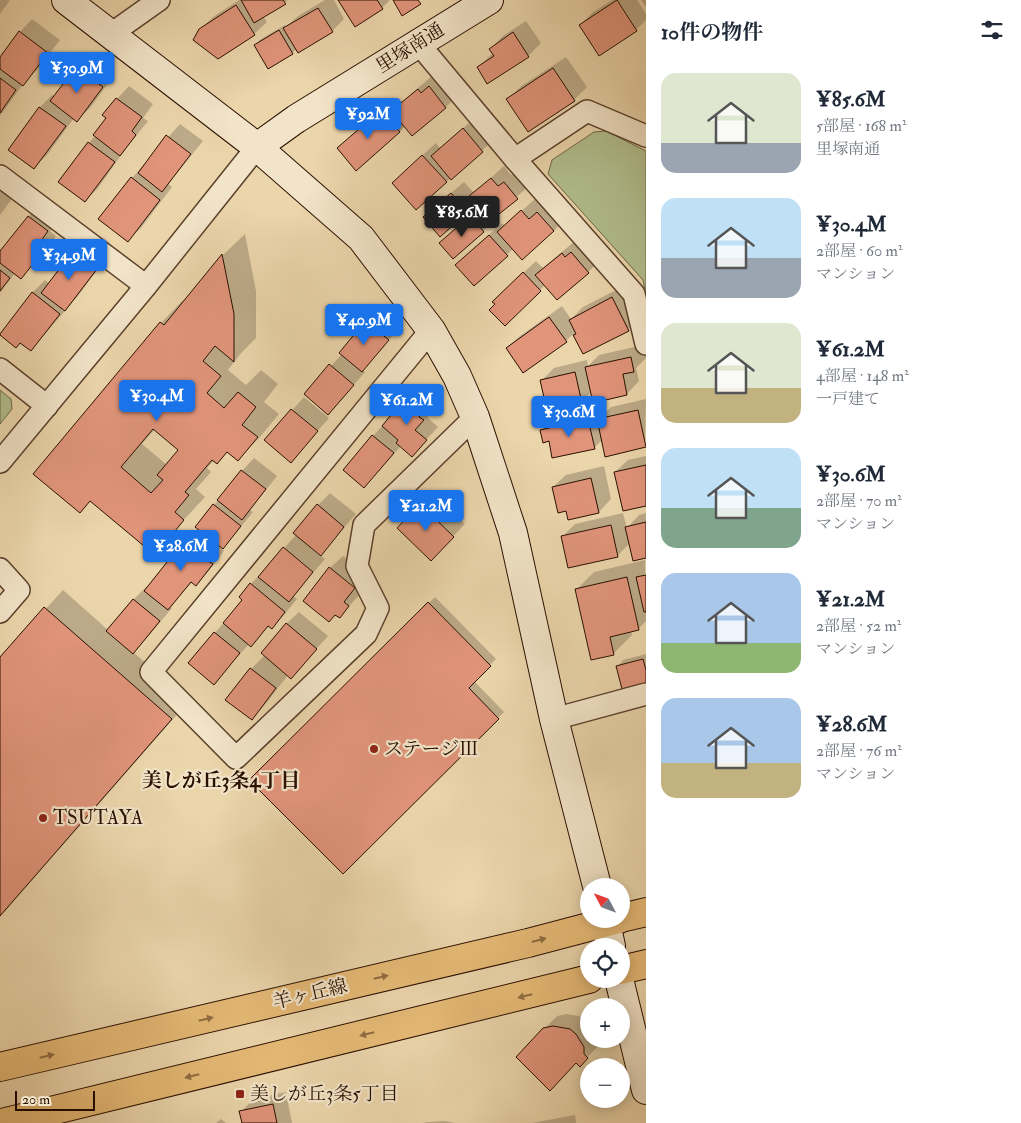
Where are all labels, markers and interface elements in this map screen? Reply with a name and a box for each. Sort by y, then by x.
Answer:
icon: filters [978,16,1006,44]
street label: 里塚南通 [371,18,449,78]
text: 10件の物件 [661,19,763,46]
pin: ¥30.9M [36,52,118,94]
text: ¥30.9M [50,58,104,78]
text: ¥85.6M [816,86,886,113]
icon: home [701,93,761,153]
pin: ¥92M [338,98,398,140]
text: ¥92M [346,104,390,124]
text: 5部屋 · 168 m² [816,116,906,136]
text: 里塚南通 [816,139,880,159]
pin: ¥85.6M [421,196,503,238]
text: ¥85.6M [436,202,488,222]
text: ¥30.4M [816,211,887,238]
icon: home [701,218,761,278]
pin: ¥34.9M [28,238,110,281]
text: 2部屋 · 60 m² [816,241,903,261]
text: ¥34.9M [42,245,96,265]
text: マンション [816,264,895,284]
pin: ¥40.9M [323,304,405,346]
text: ¥40.9M [336,310,392,330]
text: ¥61.2M [816,336,885,363]
icon: home [701,343,761,403]
text: 4部屋 · 148 m² [816,366,909,386]
pin: ¥30.4M [116,380,198,422]
pin: ¥61.2M [366,384,448,426]
text: ¥30.4M [130,386,184,406]
text: 一戸建て [816,389,880,409]
text: ¥61.2M [381,390,433,410]
pin: ¥30.6M [528,396,610,438]
text: ¥30.6M [542,402,596,422]
text: ¥30.6M [816,461,886,488]
icon: home [701,468,761,528]
pin: ¥21.2M [385,490,467,532]
text: 2部屋 · 70 m² [816,491,902,511]
text: ¥21.2M [400,496,452,516]
text: マンション [816,514,895,534]
pin: ¥28.6M [140,530,222,572]
text: ¥28.6M [154,536,208,556]
text: ¥21.2M [816,586,885,613]
icon: home [701,593,761,653]
text: 2部屋 · 52 m² [816,616,901,636]
text: マンション [816,639,895,659]
text: ¥28.6M [816,711,887,738]
icon: home [701,718,761,778]
place label: ステージⅢ [384,737,478,761]
text: 2部屋 · 76 m² [816,741,902,761]
marker: ステージⅢ [368,743,380,755]
text: マンション [816,764,895,784]
district label: 美しが丘3条4丁目 [142,768,300,793]
place label: TSUTAYA [53,806,143,830]
marker: TSUTAYA [37,812,49,824]
north arrow [580,878,630,928]
map controls [580,878,630,1108]
one-way arrow [531,936,546,944]
button: locate [580,938,630,988]
one-way arrow [373,973,388,981]
street label: 羊ヶ丘線 [270,974,350,1014]
one-way arrow [517,992,532,1000]
button: + [580,998,630,1048]
one-way arrow [198,1015,213,1023]
one-way arrow [359,1030,374,1038]
one-way arrow [40,1052,55,1060]
button: − [580,1058,630,1108]
one-way arrow [184,1072,199,1080]
place label: 美しが丘3条5丁目 [250,1082,399,1106]
scale bar [15,1088,95,1111]
marker: 美しが丘3条5丁目 [234,1088,246,1100]
text: 20 m [22,1091,50,1108]

